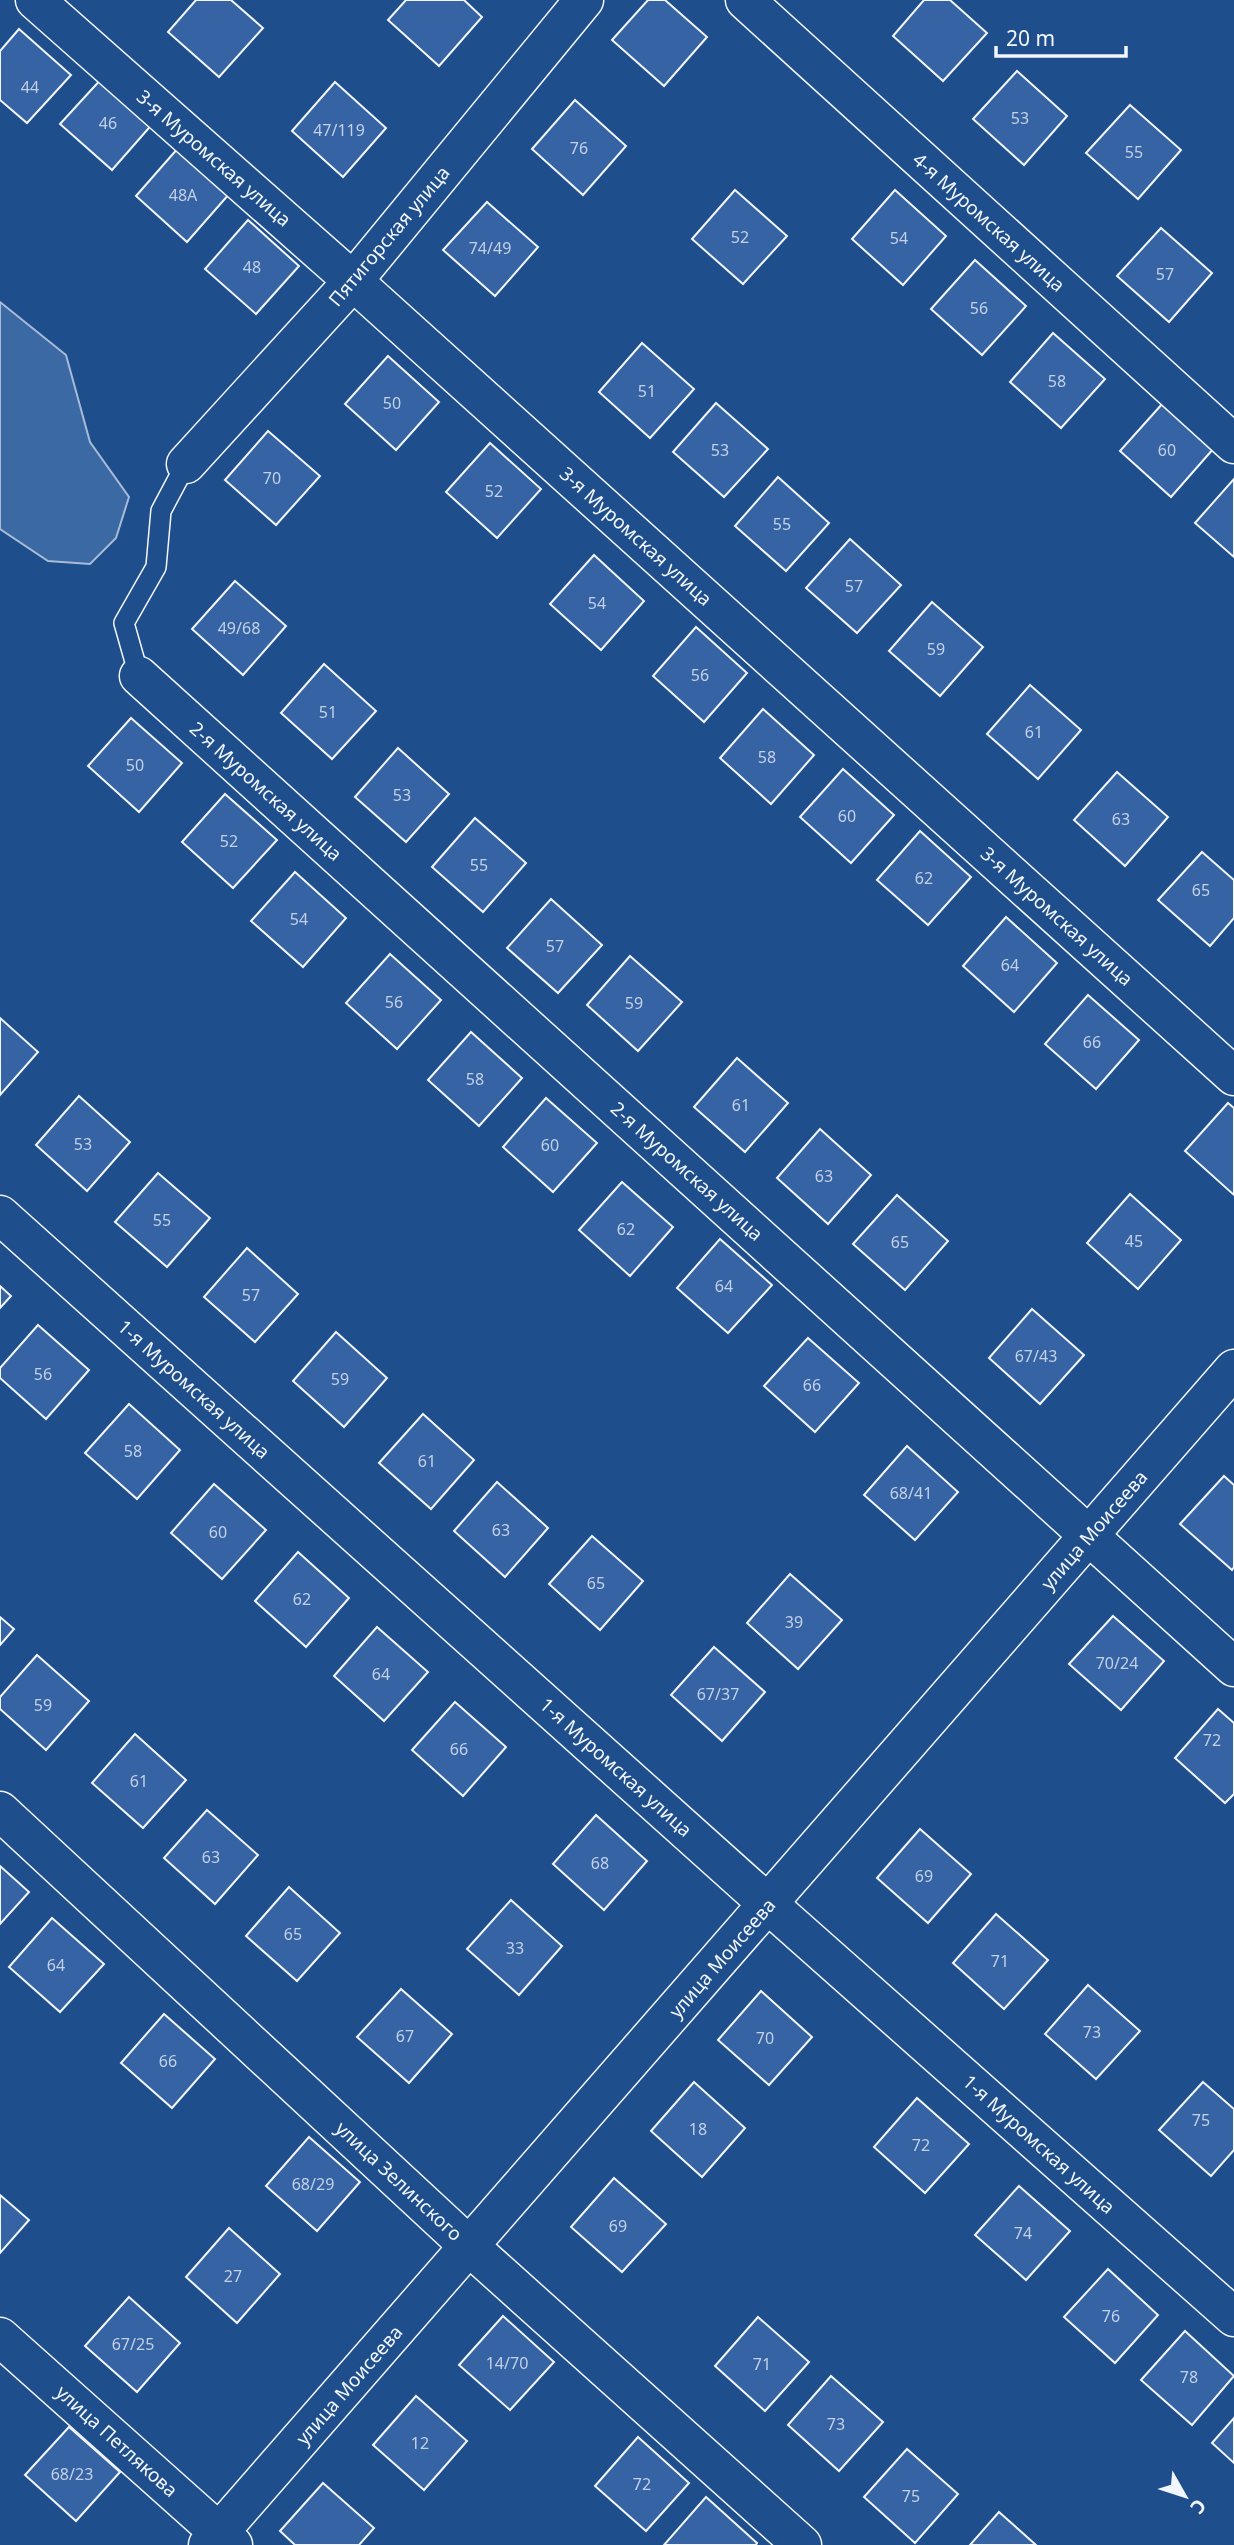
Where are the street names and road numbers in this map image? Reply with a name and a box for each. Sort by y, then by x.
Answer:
street label: 3-я Муромская улица [131,84,297,232]
street label: 4-я Муромская улица [907,147,1071,297]
street label: Пятигорская улица [323,160,455,312]
street label: 3-я Муромская улица [554,461,718,611]
street label: 2-я Муромская улица [184,716,348,866]
street label: 3-я Муромская улица [975,841,1139,991]
street label: 2-я Муромская улица [605,1096,769,1246]
street label: 1-я Муромская улица [112,1314,276,1464]
street label: улица Моисеева [1035,1465,1153,1595]
street label: 1-я Муромская улица [534,1692,698,1842]
street label: улица Моисеева [663,1893,781,2023]
street label: 1-я Муромская улица [957,2069,1121,2219]
street label: улица Зелинского [330,2115,468,2247]
street label: улица Моисеева [290,2320,408,2450]
street label: улица Петлякова [50,2379,184,2503]

